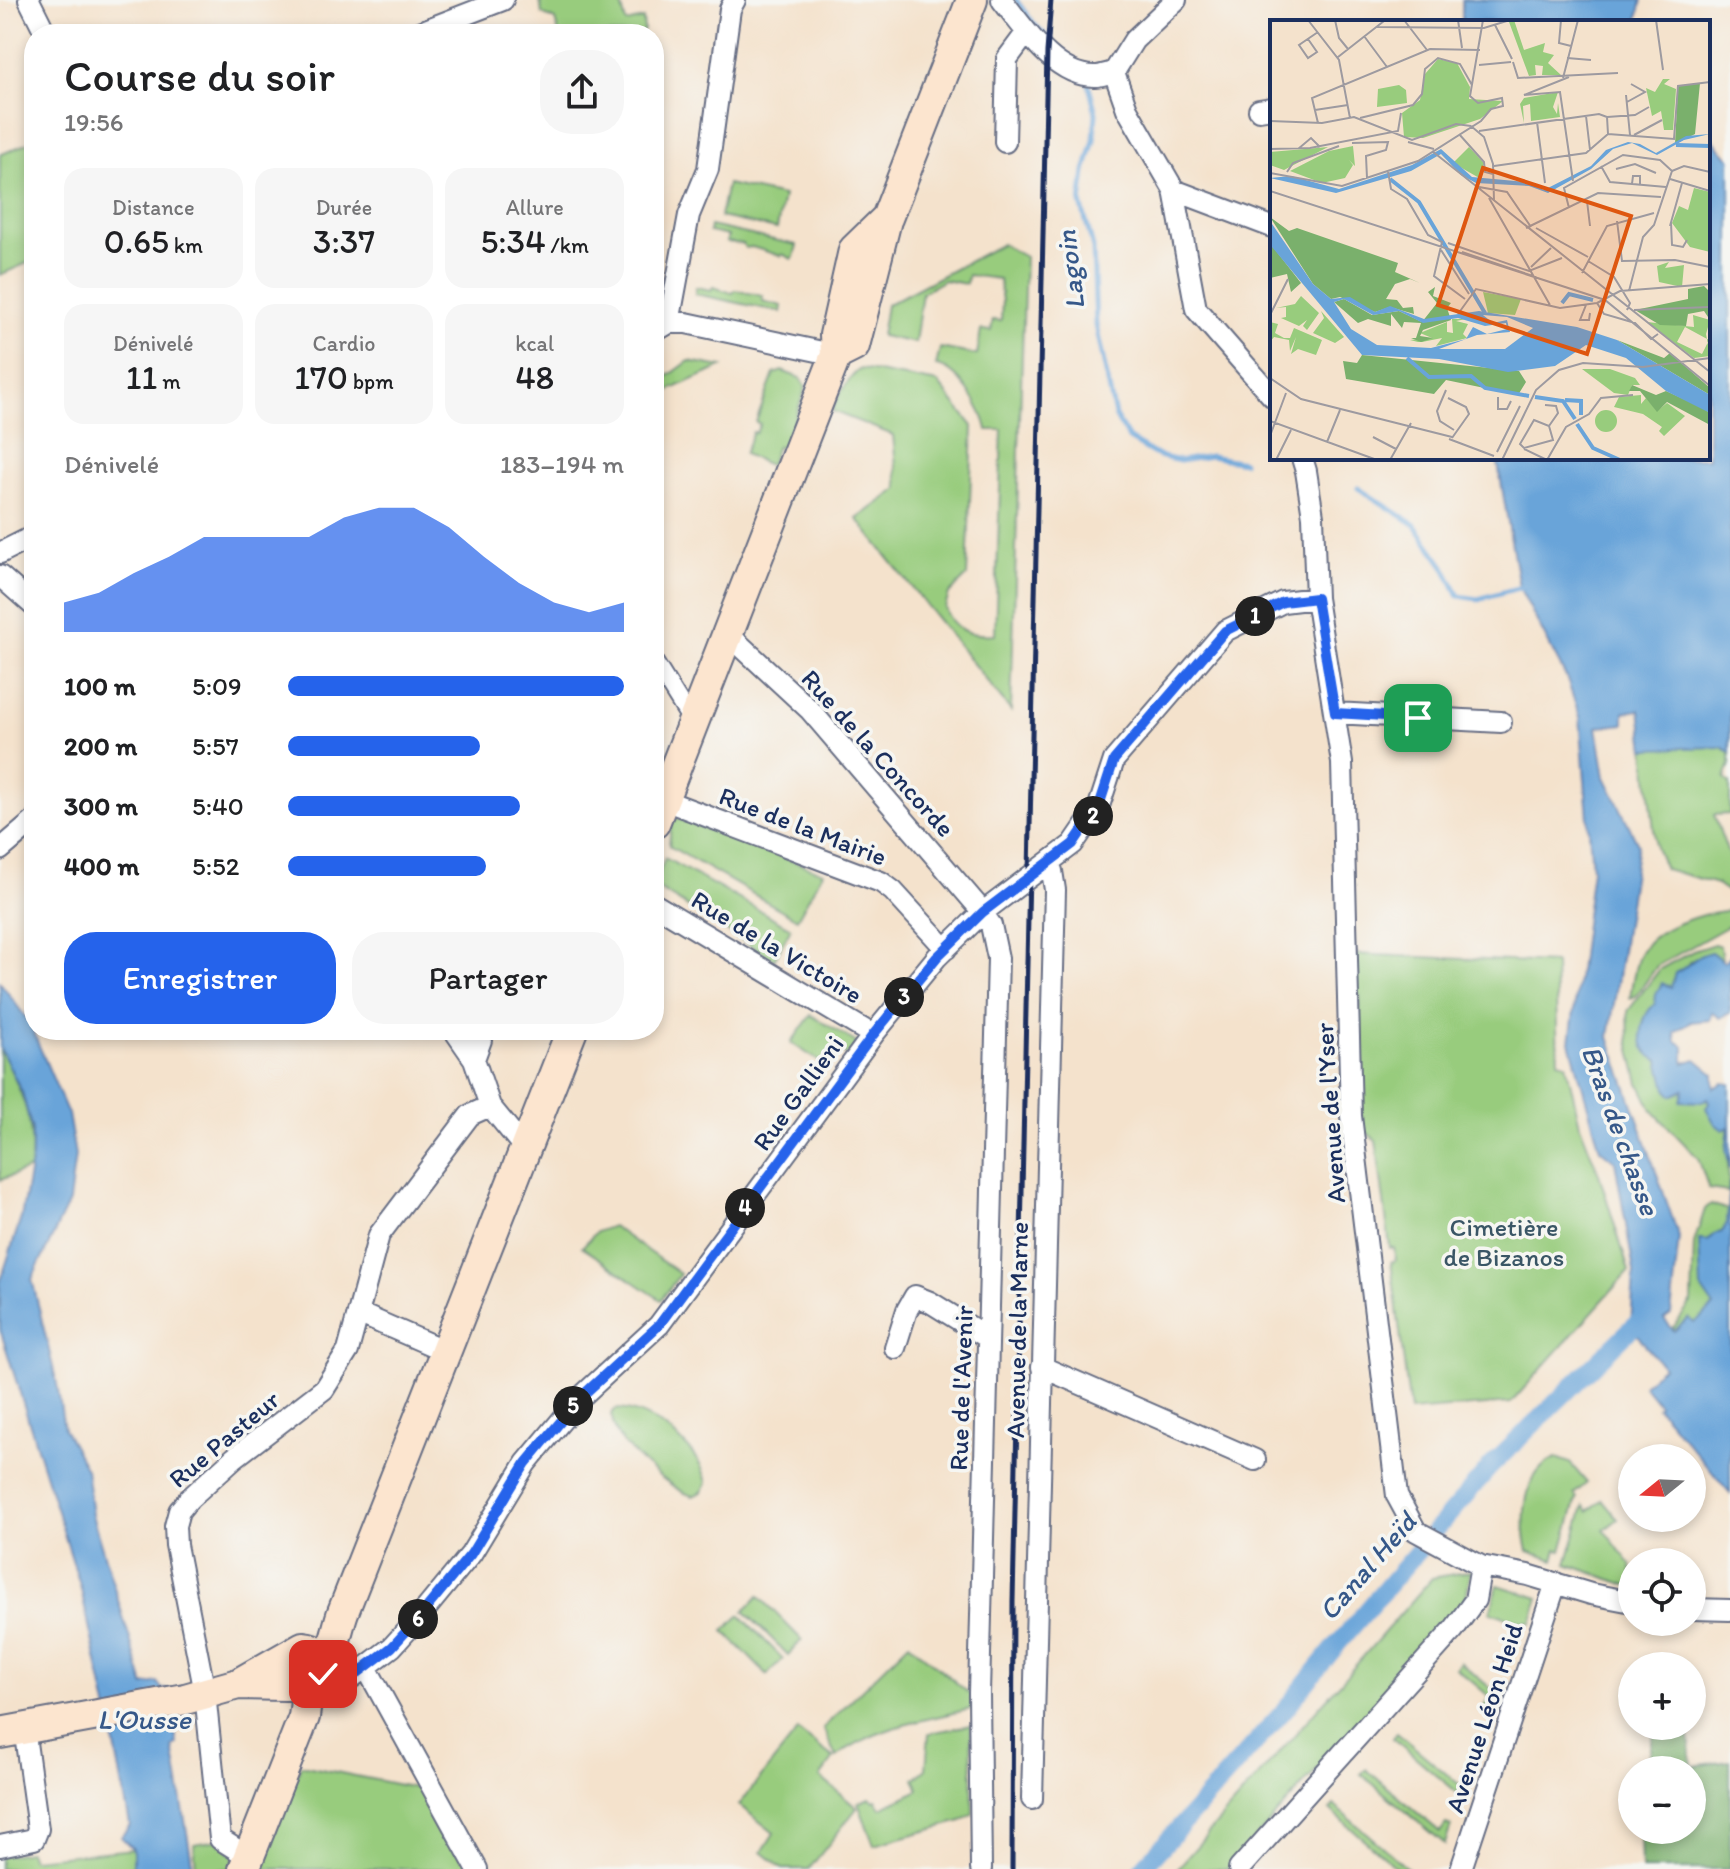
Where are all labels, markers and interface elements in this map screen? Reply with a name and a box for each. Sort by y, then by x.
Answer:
inset map [1270,20,1710,460]
text: Course du soir [64,49,335,102]
button: share [540,50,624,134]
text: 19:56 [64,106,123,138]
text: Distance [112,194,195,221]
text: Durée [316,194,372,221]
text: Allure [506,194,564,221]
text: 0.65 [104,221,169,262]
text: 3:37 [313,221,375,262]
text: 5:34 [480,221,546,262]
water label: Lagoin [1048,228,1092,311]
text: km [169,232,203,259]
text: /km [546,232,589,259]
text: Dénivelé [113,330,194,357]
text: Cardio [313,330,375,357]
text: kcal [515,330,554,357]
text: 11 [126,357,157,398]
text: 170 [294,357,348,398]
text: 48 [515,357,554,398]
text: m [157,368,181,395]
text: bpm [348,368,394,395]
text: Dénivelé [64,448,159,480]
text: 183–194 m [500,448,624,480]
pin: 1 [1235,596,1275,636]
text: 1 [1250,602,1260,629]
street label: Rue de la Concorde [794,663,962,843]
text: 100 m [64,670,136,702]
text: 5:09 [192,670,242,702]
pin [1384,684,1452,752]
icon: arrive [1396,696,1440,740]
text: 200 m [64,730,137,762]
text: 5:57 [192,730,239,762]
street label: Rue de la Mairie [715,779,891,873]
text: 300 m [64,790,138,822]
text: 5:40 [192,790,244,822]
pin: 2 [1073,796,1113,836]
text: 2 [1087,802,1099,829]
text: 400 m [64,850,139,882]
text: 5:52 [192,850,239,882]
street label: Rue de la Victoire [686,883,868,1011]
button: Enregistrer [64,932,336,1024]
button: Partager [352,932,624,1024]
pin: 3 [884,977,924,1017]
text: 3 [898,983,910,1010]
street label: Avenue de l'Yser [1308,1021,1352,1204]
street label: Rue Gallieni [745,1029,851,1157]
water label: Bras de chasse [1575,1041,1668,1221]
pin: 4 [725,1188,765,1228]
text: 4 [738,1194,752,1221]
park label: Cimetière de Bizanos [1444,1211,1564,1273]
street label: Avenue de la Marne [999,1222,1035,1438]
street label: Rue de l'Avenir [942,1305,980,1471]
street label: Rue Pasteur [162,1383,286,1495]
pin: 5 [553,1386,593,1426]
text: 5 [567,1392,579,1419]
north arrow [1618,1444,1706,1532]
map controls [1618,1444,1706,1844]
water label: Canal Heïd [1311,1503,1425,1627]
button: locate [1618,1548,1706,1636]
pin: 6 [398,1599,438,1639]
text: 6 [412,1605,424,1632]
street label: Avenue Léon Heid [1438,1619,1530,1817]
pin [289,1640,357,1708]
icon: check [301,1652,345,1696]
button: + [1618,1652,1706,1740]
water label: L'Ousse [97,1702,192,1736]
button: − [1618,1756,1706,1844]

